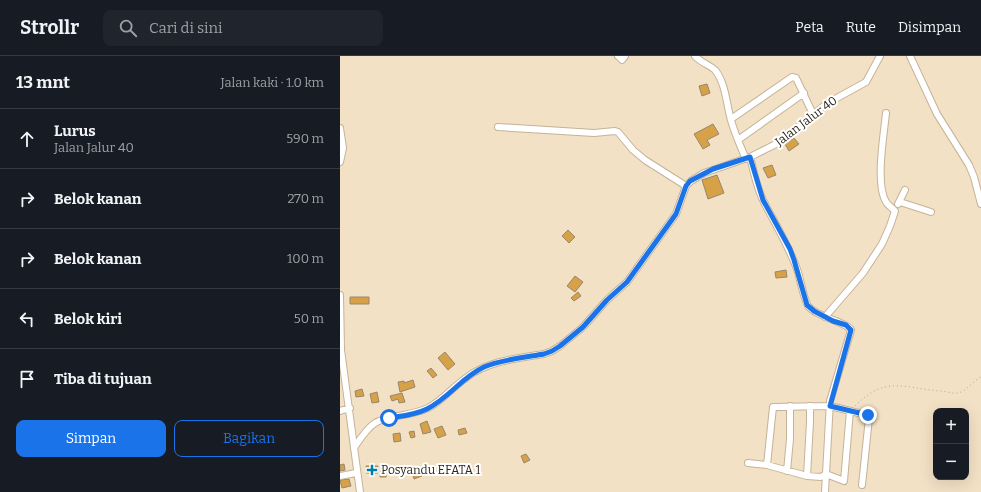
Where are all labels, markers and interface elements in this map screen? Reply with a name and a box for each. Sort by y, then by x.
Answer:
search box [103,10,383,46]
text: Strollr [20,16,79,39]
icon: search [117,17,139,39]
text: Cari di sini [149,19,223,37]
text: Peta [795,19,824,36]
text: Rute [846,19,876,36]
text: Disimpan [898,19,961,36]
text: 13 mnt [16,72,70,93]
text: Jalan kaki · 1.0 km [220,75,324,90]
street label: Jalan Jalur 40 [772,93,840,149]
text: Lurus [54,122,96,140]
icon: ahead [16,128,38,150]
text: 590 m [286,131,324,146]
text: Jalan Jalur 40 [54,140,134,155]
icon: right [16,188,38,210]
text: Belok kanan [54,190,142,208]
text: 270 m [287,191,324,206]
icon: right [16,248,38,270]
text: Belok kanan [54,250,142,268]
text: 100 m [287,251,324,266]
icon: left [16,308,38,330]
text: Belok kiri [54,310,122,328]
text: 50 m [294,311,324,326]
icon: arrive [16,368,38,390]
text: Tiba di tujuan [54,370,152,388]
route end [859,406,877,424]
map controls [933,408,969,480]
button: + [933,408,969,444]
route start [380,409,398,427]
button: Simpan [16,420,166,457]
button: Bagikan [174,420,324,457]
button: − [933,444,969,480]
place label: Posyandu EFATA 1 [381,463,480,477]
marker: Posyandu EFATA 1 [366,464,378,476]

